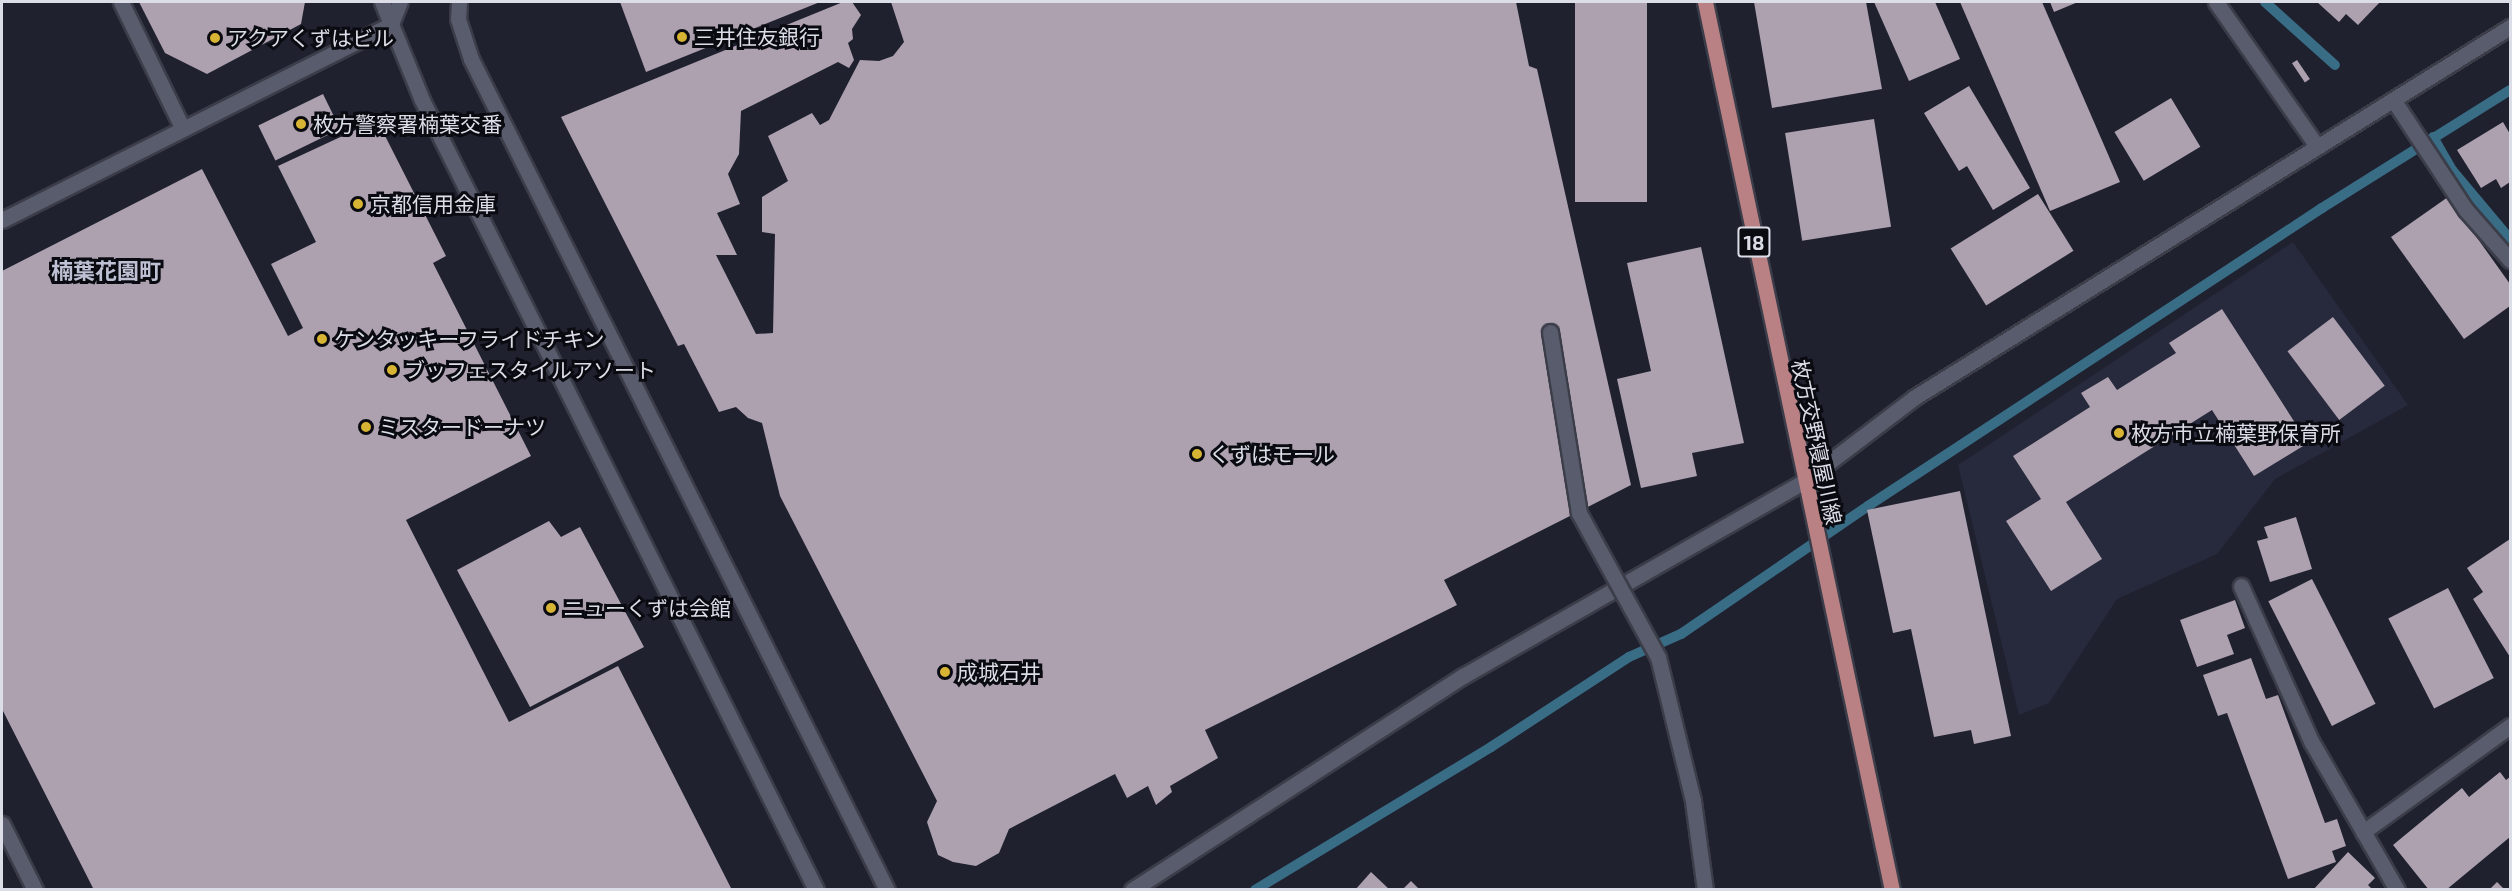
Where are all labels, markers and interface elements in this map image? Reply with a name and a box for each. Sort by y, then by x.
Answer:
place label: 三井住友銀行 [694,24,820,50]
place label: アクアくずはビル [227,25,395,51]
marker: 三井住友銀行 [675,30,689,44]
marker: アクアくずはビル [208,31,222,45]
place label: 枚方警察署楠葉交番 [313,111,502,137]
marker: 枚方警察署楠葉交番 [294,117,308,131]
place label: 京都信用金庫 [370,191,496,217]
marker: 京都信用金庫 [351,197,365,211]
road number: 18 [1736,225,1772,259]
district label: 楠葉花園町 [51,258,161,284]
place label: ケンタッキーフライドチキン [334,326,607,352]
marker: ケンタッキーフライドチキン [315,332,329,346]
place label: ブッフェスタイルアソート [404,357,656,383]
street label: 枚方交野寝屋川線 [1787,357,1847,527]
marker: ブッフェスタイルアソート [385,363,399,377]
place label: ミスタードーナツ [378,414,546,440]
marker: ミスタードーナツ [359,420,373,434]
place label: 枚方市立楠葉野保育所 [2131,420,2341,446]
marker: 枚方市立楠葉野保育所 [2112,426,2126,440]
place label: くずはモール [1209,441,1335,467]
marker: くずはモール [1190,447,1204,461]
place label: ニューくずは会館 [563,595,731,621]
marker: ニューくずは会館 [544,601,558,615]
place label: 成城石井 [957,659,1041,685]
marker: 成城石井 [938,665,952,679]

